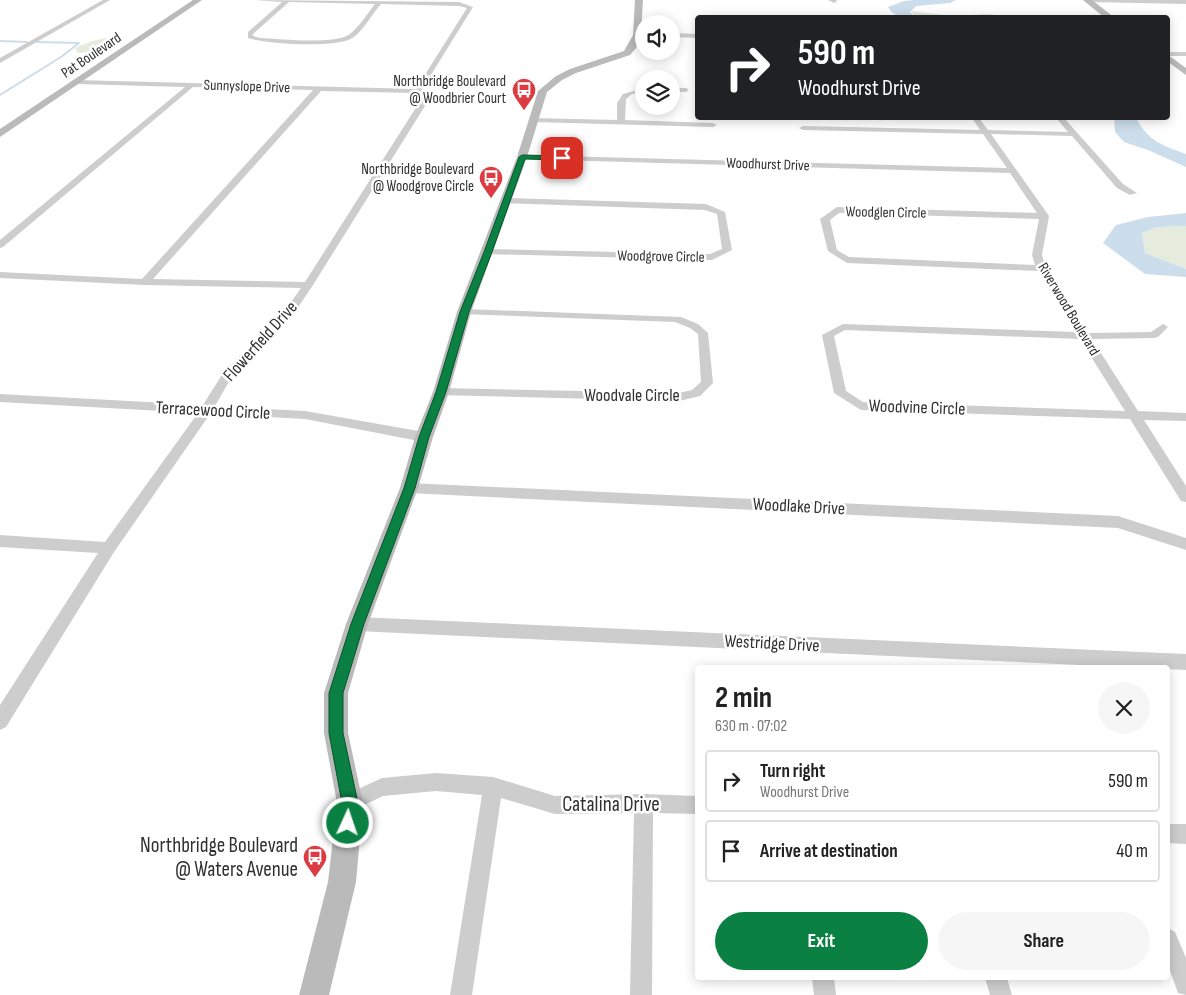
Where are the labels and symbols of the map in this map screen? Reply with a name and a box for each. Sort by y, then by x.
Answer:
street label: Pat Boulevard [58,28,125,82]
place label: Northbridge Boulevard @ Woodbrier Court [393,72,506,108]
street label: Sunnyslope Drive [203,75,291,98]
bus stop icon: Northbridge Boulevard @ Woodbrier Court [511,77,537,111]
pin [541,137,583,179]
street label: Woodhurst Drive [726,154,810,175]
place label: Northbridge Boulevard @ Woodgrove Circle [361,160,474,196]
bus stop icon: Northbridge Boulevard @ Woodgrove Circle [478,165,504,199]
street label: Woodglen Circle [845,202,927,223]
street label: Woodgrove Circle [617,246,705,267]
street label: Riverwood Boulevard [1033,259,1104,359]
street label: Flowerfield Drive [219,297,302,386]
street label: Woodvale Circle [584,385,680,406]
street label: Woodvine Circle [868,395,966,420]
street label: Terracewood Circle [155,397,271,424]
street label: Woodlake Drive [752,494,846,519]
street label: Westridge Drive [724,631,820,656]
street label: Catalina Drive [562,792,660,817]
position arrow [321,796,373,848]
place label: Northbridge Boulevard @ Waters Avenue [140,833,298,882]
bus stop icon: Northbridge Boulevard @ Waters Avenue [302,844,328,878]

